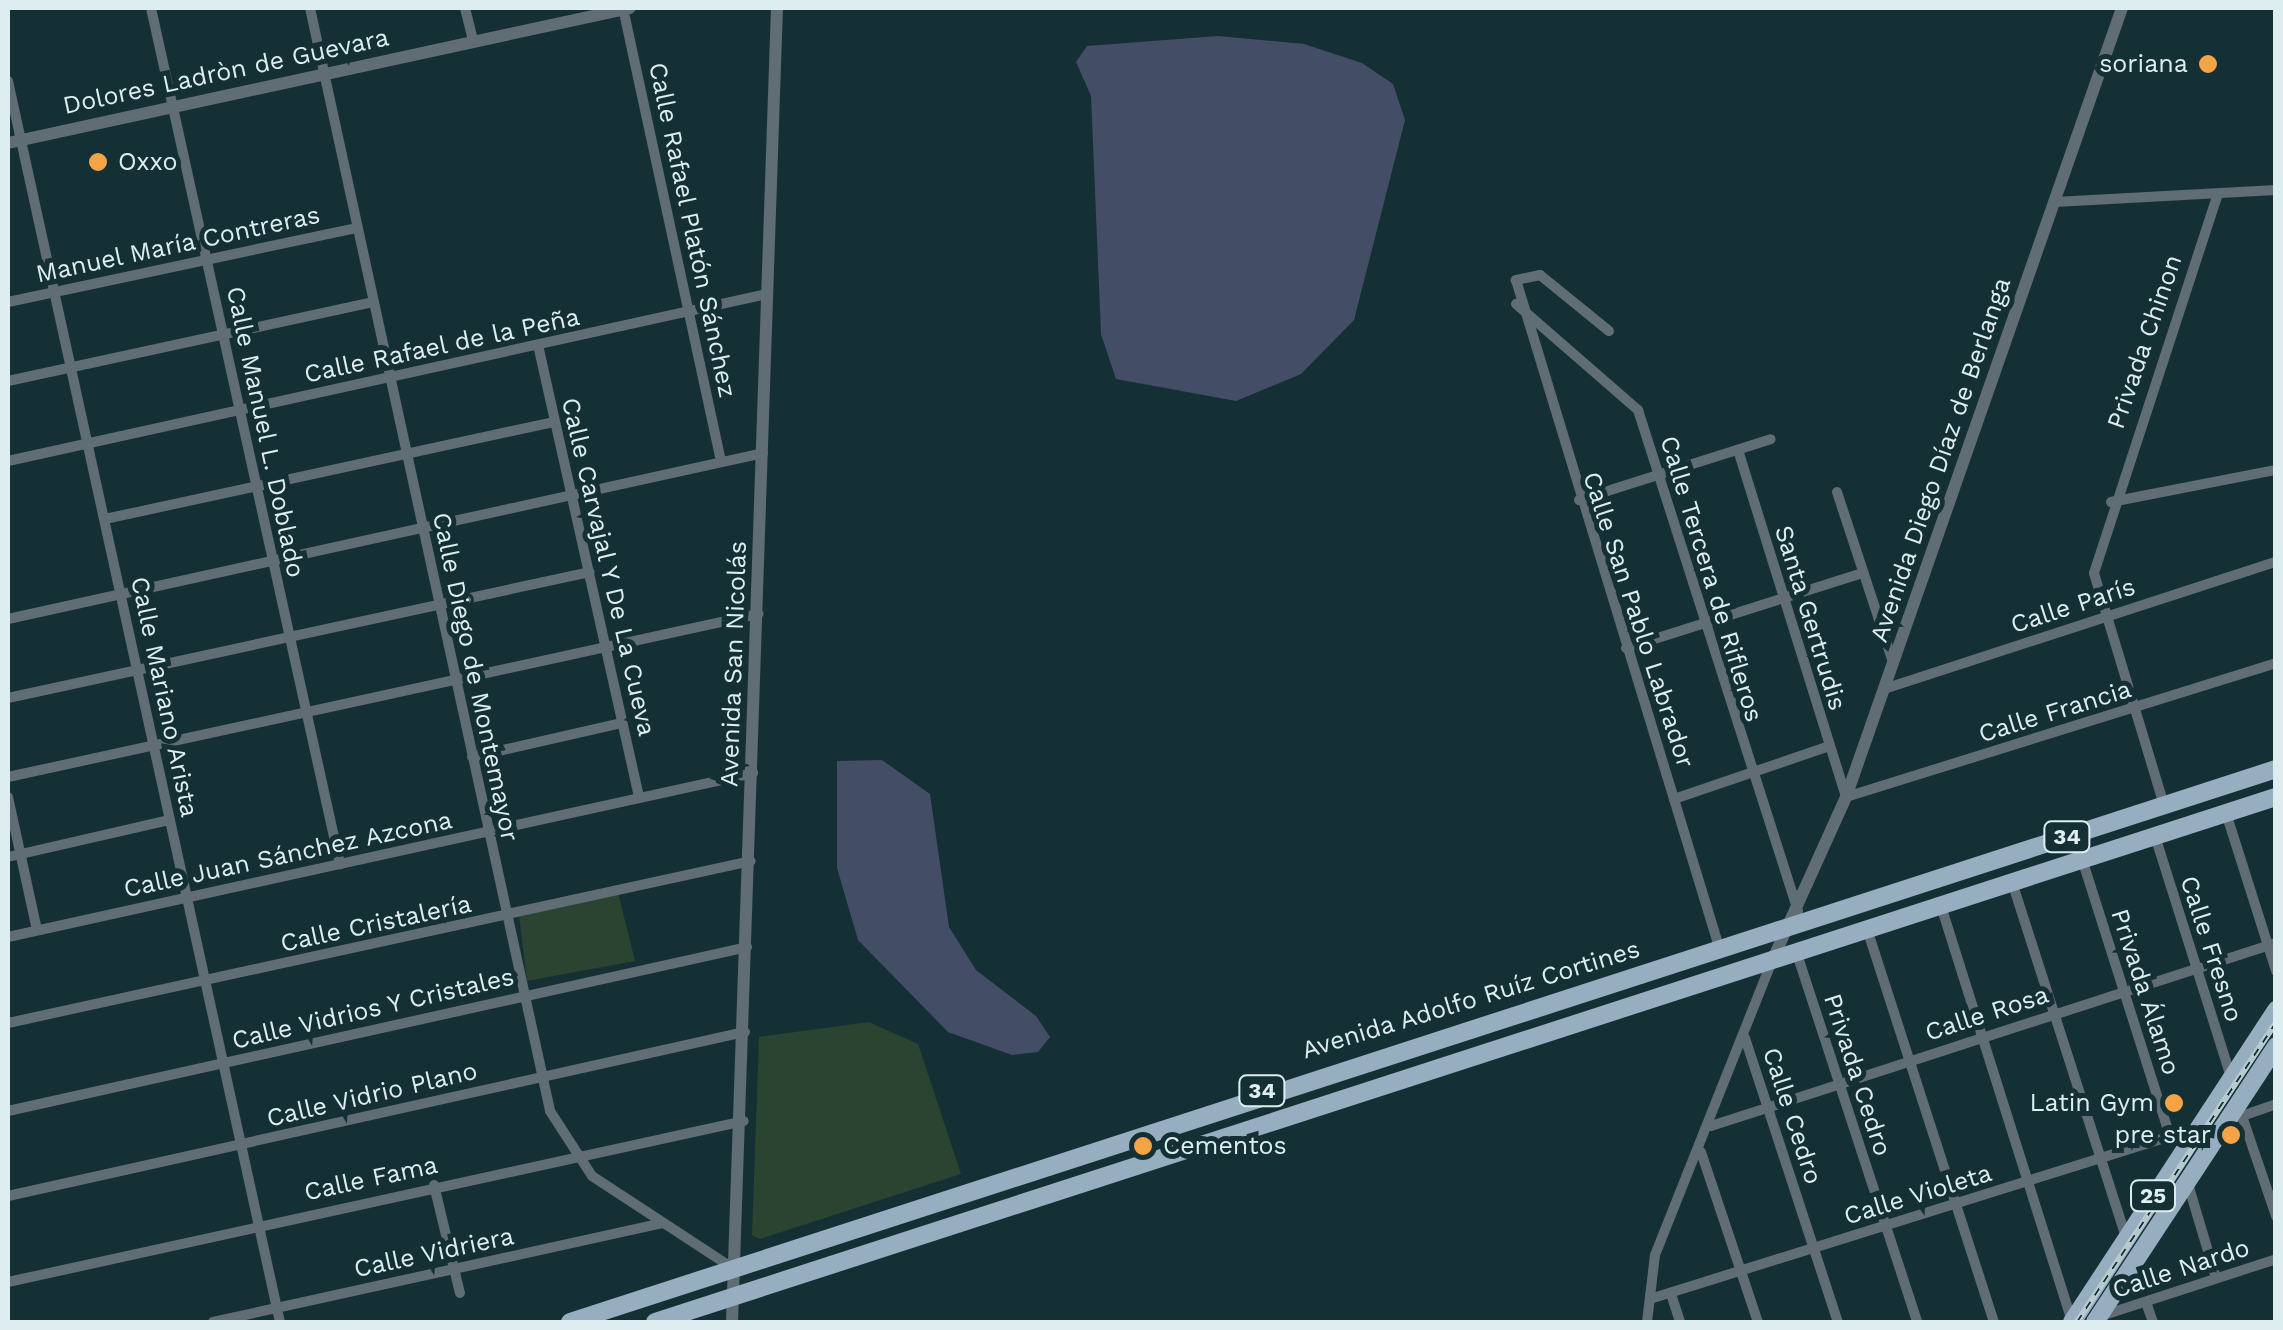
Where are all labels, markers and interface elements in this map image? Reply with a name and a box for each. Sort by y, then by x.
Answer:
street label: Dolores Ladròn de Guevara [60,23,392,121]
place label: soriana [2099,49,2188,79]
marker: soriana [2197,53,2219,75]
street label: Calle Rafael Platón Sánchez [642,59,742,401]
place label: Oxxo [118,147,177,177]
marker: Oxxo [87,151,109,173]
street label: Manuel María Contreras [33,200,323,290]
street label: Privada Chinon [2101,251,2189,433]
street label: Avenida Diego Díaz de Berlanga [1864,273,2018,647]
street label: Calle Manuel L. Doblado [219,283,311,581]
street label: Calle Rafael de la Peña [301,302,583,390]
street label: Calle Carvajal Y De La Cueva [554,393,662,741]
street label: Calle Tercera de Rifleros [1653,432,1769,726]
street label: Calle San Pablo Labrador [1576,468,1700,772]
street label: Calle Diego de Montemayor [425,510,525,844]
street label: Santa Gertrudis [1768,522,1852,714]
street label: Avenida San Nicolás [715,540,753,788]
street label: Calle París [2007,572,2139,640]
street label: Calle Mariano Arista [124,574,204,820]
street label: Calle Francia [1975,675,2135,749]
street label: Calle Juan Sánchez Azcona [120,805,456,905]
road number: 34 [2042,820,2092,854]
street label: Calle Fresno [2173,872,2249,1026]
street label: Calle Cristalería [278,889,474,959]
street label: Privada Álamo [2104,904,2186,1080]
street label: Avenida Adolfo Ruíz Cortines [1298,934,1644,1066]
street label: Calle Vidrios Y Cristales [228,962,518,1056]
street label: Calle Rosa [1921,980,2053,1048]
street label: Privada Cedro [1817,990,1897,1160]
street label: Calle Cedro [1756,1044,1828,1188]
street label: Calle Vidrio Plano [263,1056,481,1134]
road number: 34 [1237,1074,1287,1108]
place label: Latin Gym [2030,1088,2154,1118]
marker: Latin Gym [2163,1092,2185,1114]
place label: pre star [2115,1120,2211,1150]
marker: pre star [2220,1124,2242,1146]
place label: Cementos [1163,1131,1287,1161]
marker: Cementos [1132,1135,1154,1157]
street label: Calle Fama [302,1150,440,1208]
street label: Calle Violeta [1840,1158,1996,1232]
road number: 25 [2128,1179,2178,1213]
street label: Calle Vidriera [351,1221,517,1285]
street label: Calle Nardo [2109,1233,2253,1305]

